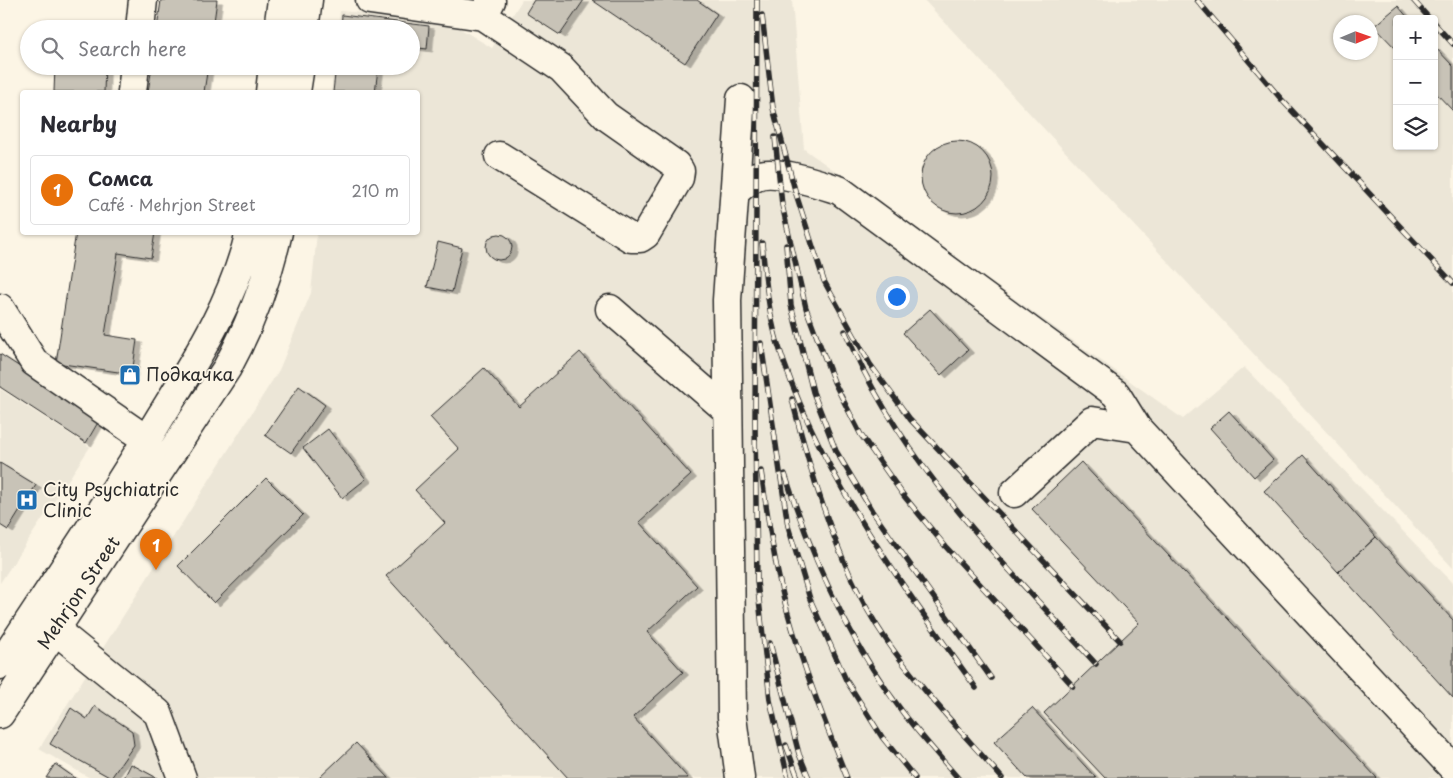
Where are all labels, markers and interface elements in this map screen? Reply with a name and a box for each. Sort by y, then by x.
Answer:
north arrow [1333,15,1378,60]
map controls [1393,15,1438,150]
button: + [1393,15,1438,60]
search box [20,20,420,75]
icon: search [38,34,66,62]
text: Search here [78,34,187,62]
button: − [1393,60,1438,105]
button: layers [1393,105,1438,150]
text: Nearby [40,107,117,139]
text: Сомса [88,164,153,192]
text: 1 [53,178,61,202]
text: 210 m [351,178,399,202]
text: Café · Mehrjon Street [88,192,256,216]
your location [884,284,910,310]
place label: Подкачка [146,360,234,387]
shop icon: Подкачка [118,363,142,387]
place label: City Psychiatric Clinic [43,475,179,523]
hospital icon: City Psychiatric Clinic [15,488,39,512]
pin: 1 [140,529,172,570]
street label: Mehrjon Street [30,530,126,654]

